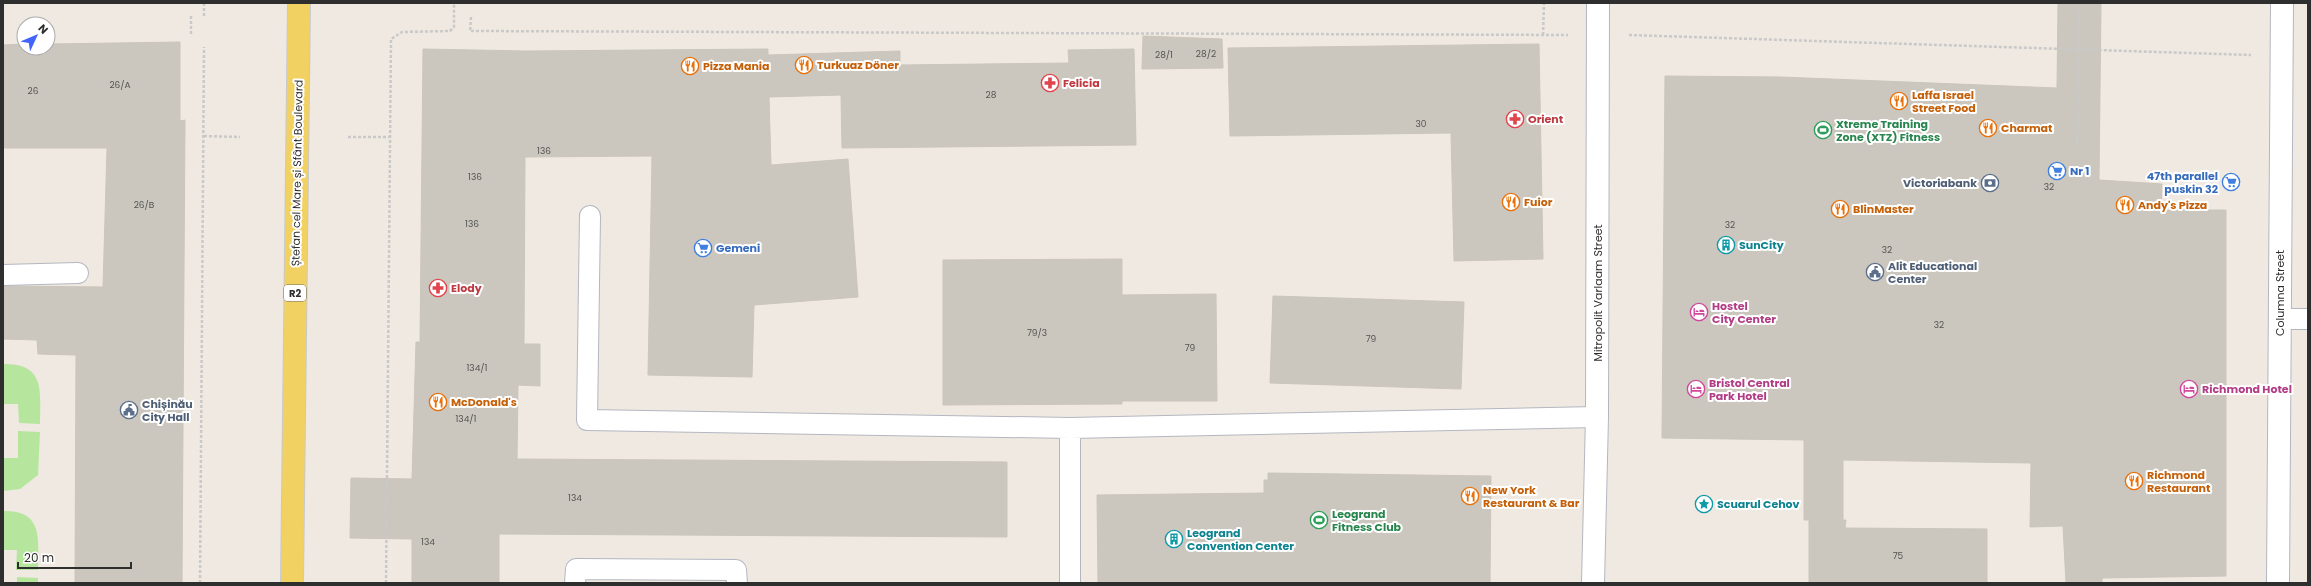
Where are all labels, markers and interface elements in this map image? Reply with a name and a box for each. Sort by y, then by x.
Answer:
north arrow [16,16,56,56]
text: N [35,21,52,38]
house number: 28/2 [1196,48,1216,60]
house number: 28/1 [1155,49,1173,61]
restaurant icon: Turkuaz Döner [794,55,814,75]
restaurant icon: Pizza Mania [680,56,700,76]
place label: Turkuaz Döner [817,57,899,73]
place label: Pizza Mania [703,58,770,74]
pharmacy icon: Felicia [1040,73,1060,93]
place label: Felicia [1063,75,1100,91]
house number: 26/A [109,79,131,91]
street label: Ștefan cel Mare și Sfânt Boulevard [287,80,307,266]
house number: 26 [28,85,39,97]
place label: Laffa Israel Street Food [1912,87,1976,116]
house number: 28 [986,89,997,101]
restaurant icon: Laffa Israel Street Food [1889,91,1909,111]
pharmacy icon: Orient [1505,109,1525,129]
place label: Orient [1528,111,1564,127]
place label: Xtreme Training Zone (XTZ) Fitness [1836,116,1940,145]
house number: 30 [1416,118,1427,130]
restaurant icon: Charmat [1978,118,1998,138]
sports icon: Xtreme Training Zone (XTZ) Fitness [1813,120,1833,140]
place label: Charmat [2001,120,2053,136]
house number: 136 [537,145,551,157]
supermarket icon: Nr 1 [2047,161,2067,181]
place label: Nr 1 [2070,163,2089,179]
place label: 47th parallel puskin 32 [2147,168,2218,197]
house number: 136 [468,171,482,183]
supermarket icon: 47th parallel puskin 32 [2221,172,2241,192]
bank icon: Victoriabank [1980,173,2000,193]
place label: Victoriabank [1903,175,1977,191]
house number: 32 [2044,181,2054,193]
restaurant icon: Fuior [1501,192,1521,212]
place label: Fuior [1524,194,1553,210]
restaurant icon: Andy's Pizza [2115,195,2135,215]
place label: Andy's Pizza [2138,197,2207,213]
house number: 26/B [134,199,155,211]
restaurant icon: BlinMaster [1830,199,1850,219]
place label: BlinMaster [1853,201,1914,217]
house number: 136 [465,218,479,230]
house number: 32 [1725,219,1735,231]
street label: Mitropolit Varlaam Street [1590,224,1606,362]
building icon: SunCity [1716,235,1736,255]
place label: SunCity [1739,237,1784,253]
supermarket icon: Gemeni [693,238,713,258]
place label: Gemeni [716,240,760,256]
house number: 32 [1882,244,1892,256]
street label: Columna Street [2272,250,2288,336]
place label: Alit Educational Center [1888,258,1977,287]
public building icon: Alit Educational Center [1865,262,1885,282]
pharmacy icon: Elody [428,278,448,298]
place label: Elody [451,280,482,296]
road number: R2 [284,285,306,301]
place label: Hostel City Center [1712,298,1776,327]
hotel icon: Hostel City Center [1689,302,1709,322]
house number: 32 [1934,319,1944,331]
house number: 79/3 [1027,327,1047,339]
house number: 79 [1366,333,1377,345]
house number: 79 [1185,342,1196,354]
house number: 134/1 [466,362,488,374]
place label: Bristol Central Park Hotel [1709,375,1790,404]
hotel icon: Bristol Central Park Hotel [1686,379,1706,399]
hotel icon: Richmond Hotel [2179,379,2199,399]
place label: Richmond Hotel [2202,381,2292,397]
restaurant icon: McDonald's [428,392,448,412]
place label: McDonald's [451,394,517,410]
place label: Chișinău City Hall [142,396,193,425]
public building icon: Chișinău City Hall [119,400,139,420]
house number: 134/1 [455,413,477,425]
place label: Richmond Restaurant [2147,467,2211,496]
restaurant icon: Richmond Restaurant [2124,471,2144,491]
place label: New York Restaurant & Bar [1483,482,1580,511]
restaurant icon: New York Restaurant & Bar [1460,486,1480,506]
house number: 134 [568,492,582,504]
place icon: Scuarul Cehov [1694,494,1714,514]
place label: Scuarul Cehov [1717,496,1800,512]
place label: Leogrand Fitness Club [1332,506,1402,535]
sports icon: Leogrand Fitness Club [1309,510,1329,530]
place label: Leogrand Convention Center [1187,525,1294,554]
building icon: Leogrand Convention Center [1164,529,1184,549]
house number: 134 [421,536,435,548]
scale bar [18,544,131,570]
text: 20 m [24,549,54,566]
house number: 75 [1893,550,1904,562]

